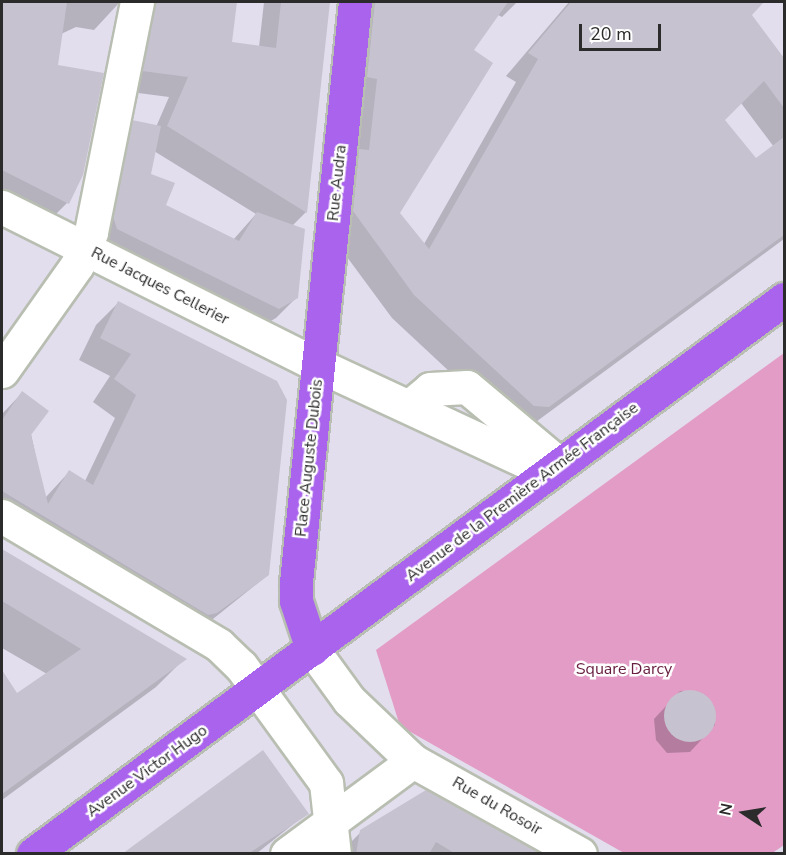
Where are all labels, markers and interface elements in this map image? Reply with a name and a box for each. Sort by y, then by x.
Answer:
scale bar [582,12,664,50]
text: 20 m [590,22,632,46]
street label: Rue Audra [323,144,351,222]
street label: Rue Jacques Cellerier [88,243,232,329]
street label: Place Auguste Dubois [291,378,327,538]
street label: Avenue de la Première Armée Française [402,398,642,586]
park label: Square Darcy [576,659,672,679]
street label: Avenue Victor Hugo [83,721,211,821]
street label: Rue du Rosoir [449,773,545,839]
north arrow [714,783,774,843]
text: N [714,801,738,817]

